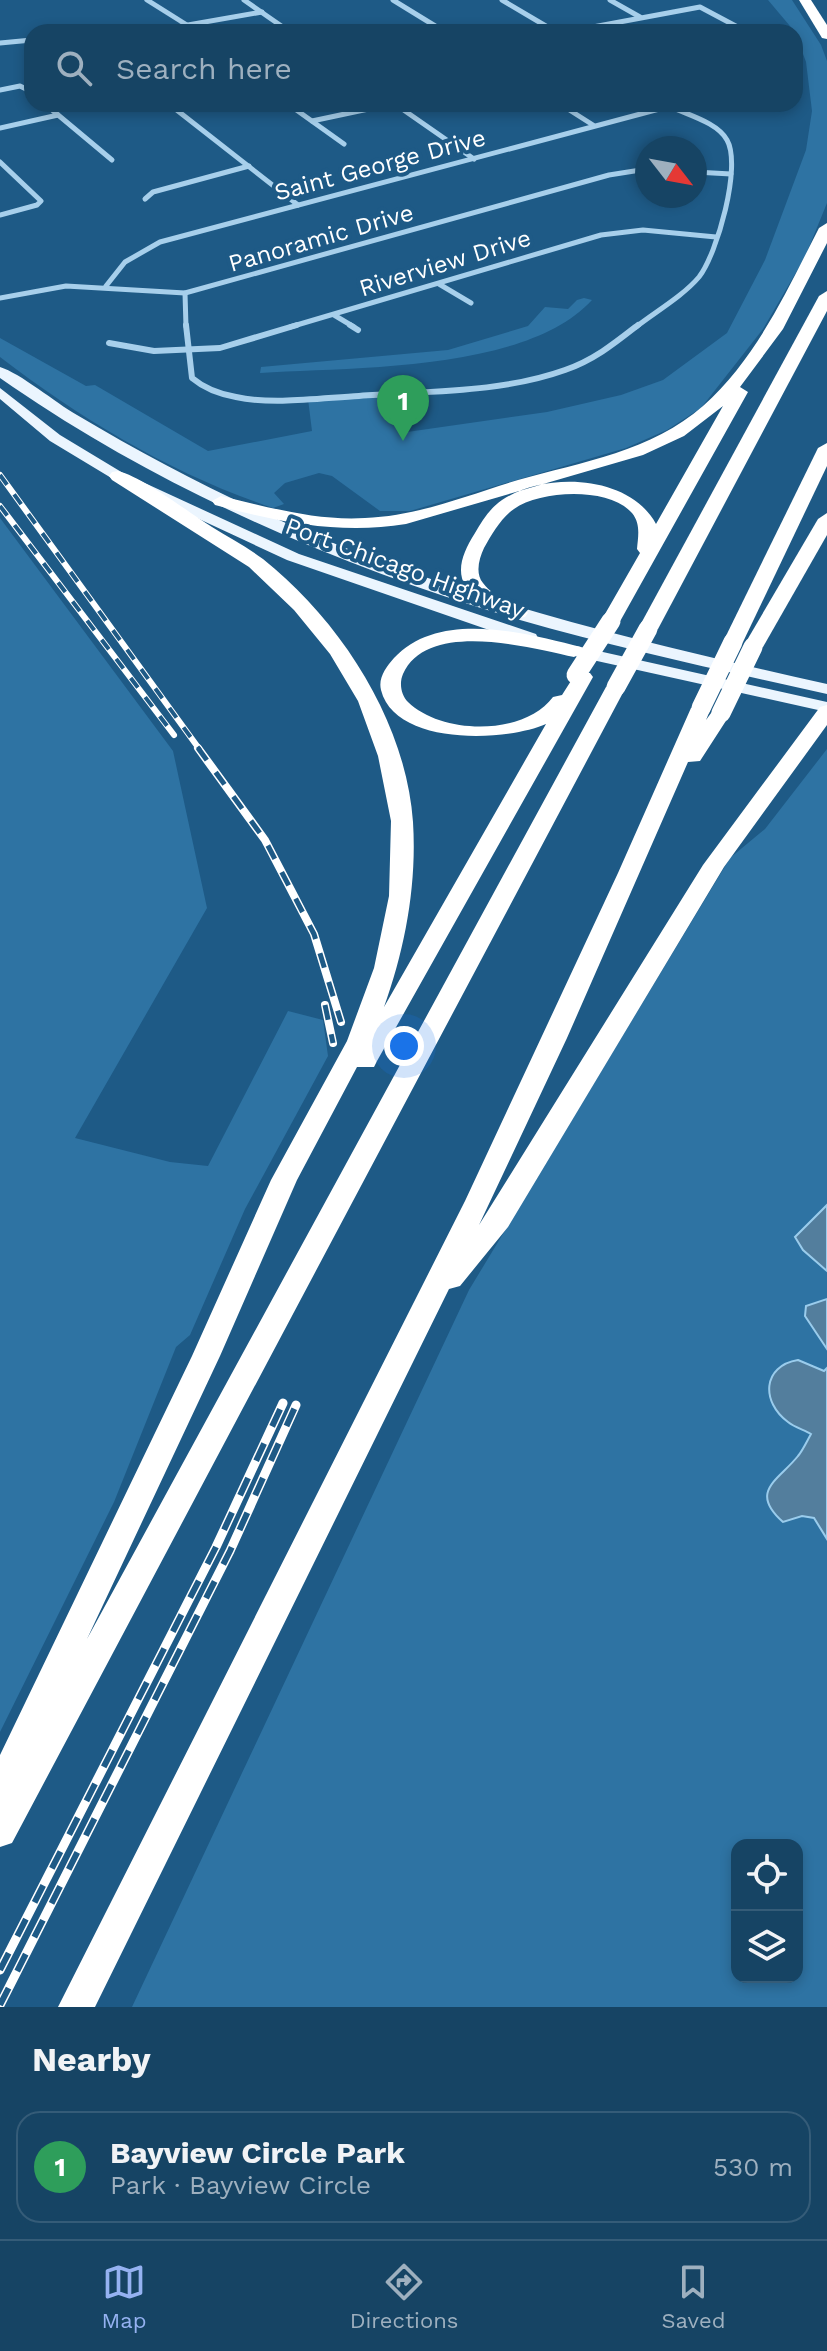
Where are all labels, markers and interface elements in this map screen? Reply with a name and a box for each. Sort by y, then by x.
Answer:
search box [24,24,803,112]
icon: search [52,46,96,90]
text: Search here [116,51,292,86]
street label: Saint George Drive [271,123,489,207]
north arrow [635,136,707,208]
street label: Panoramic Drive [225,198,417,278]
street label: Riverview Drive [356,224,534,302]
pin: 1 [377,375,429,441]
street label: Port Chicago Highway [281,512,529,625]
your location [384,1026,424,1066]
map controls [731,1839,803,1983]
button: locate [731,1839,803,1911]
button: layers [731,1911,803,1983]
text: Nearby [32,2039,151,2079]
text: Bayview Circle Park [110,2135,405,2170]
text: 1 [54,2152,66,2182]
text: 530 m [713,2152,793,2182]
text: Park · Bayview Circle [110,2170,371,2200]
tab: Map [102,2260,146,2333]
tab: Directions [350,2260,458,2333]
tab: Saved [662,2260,725,2333]

